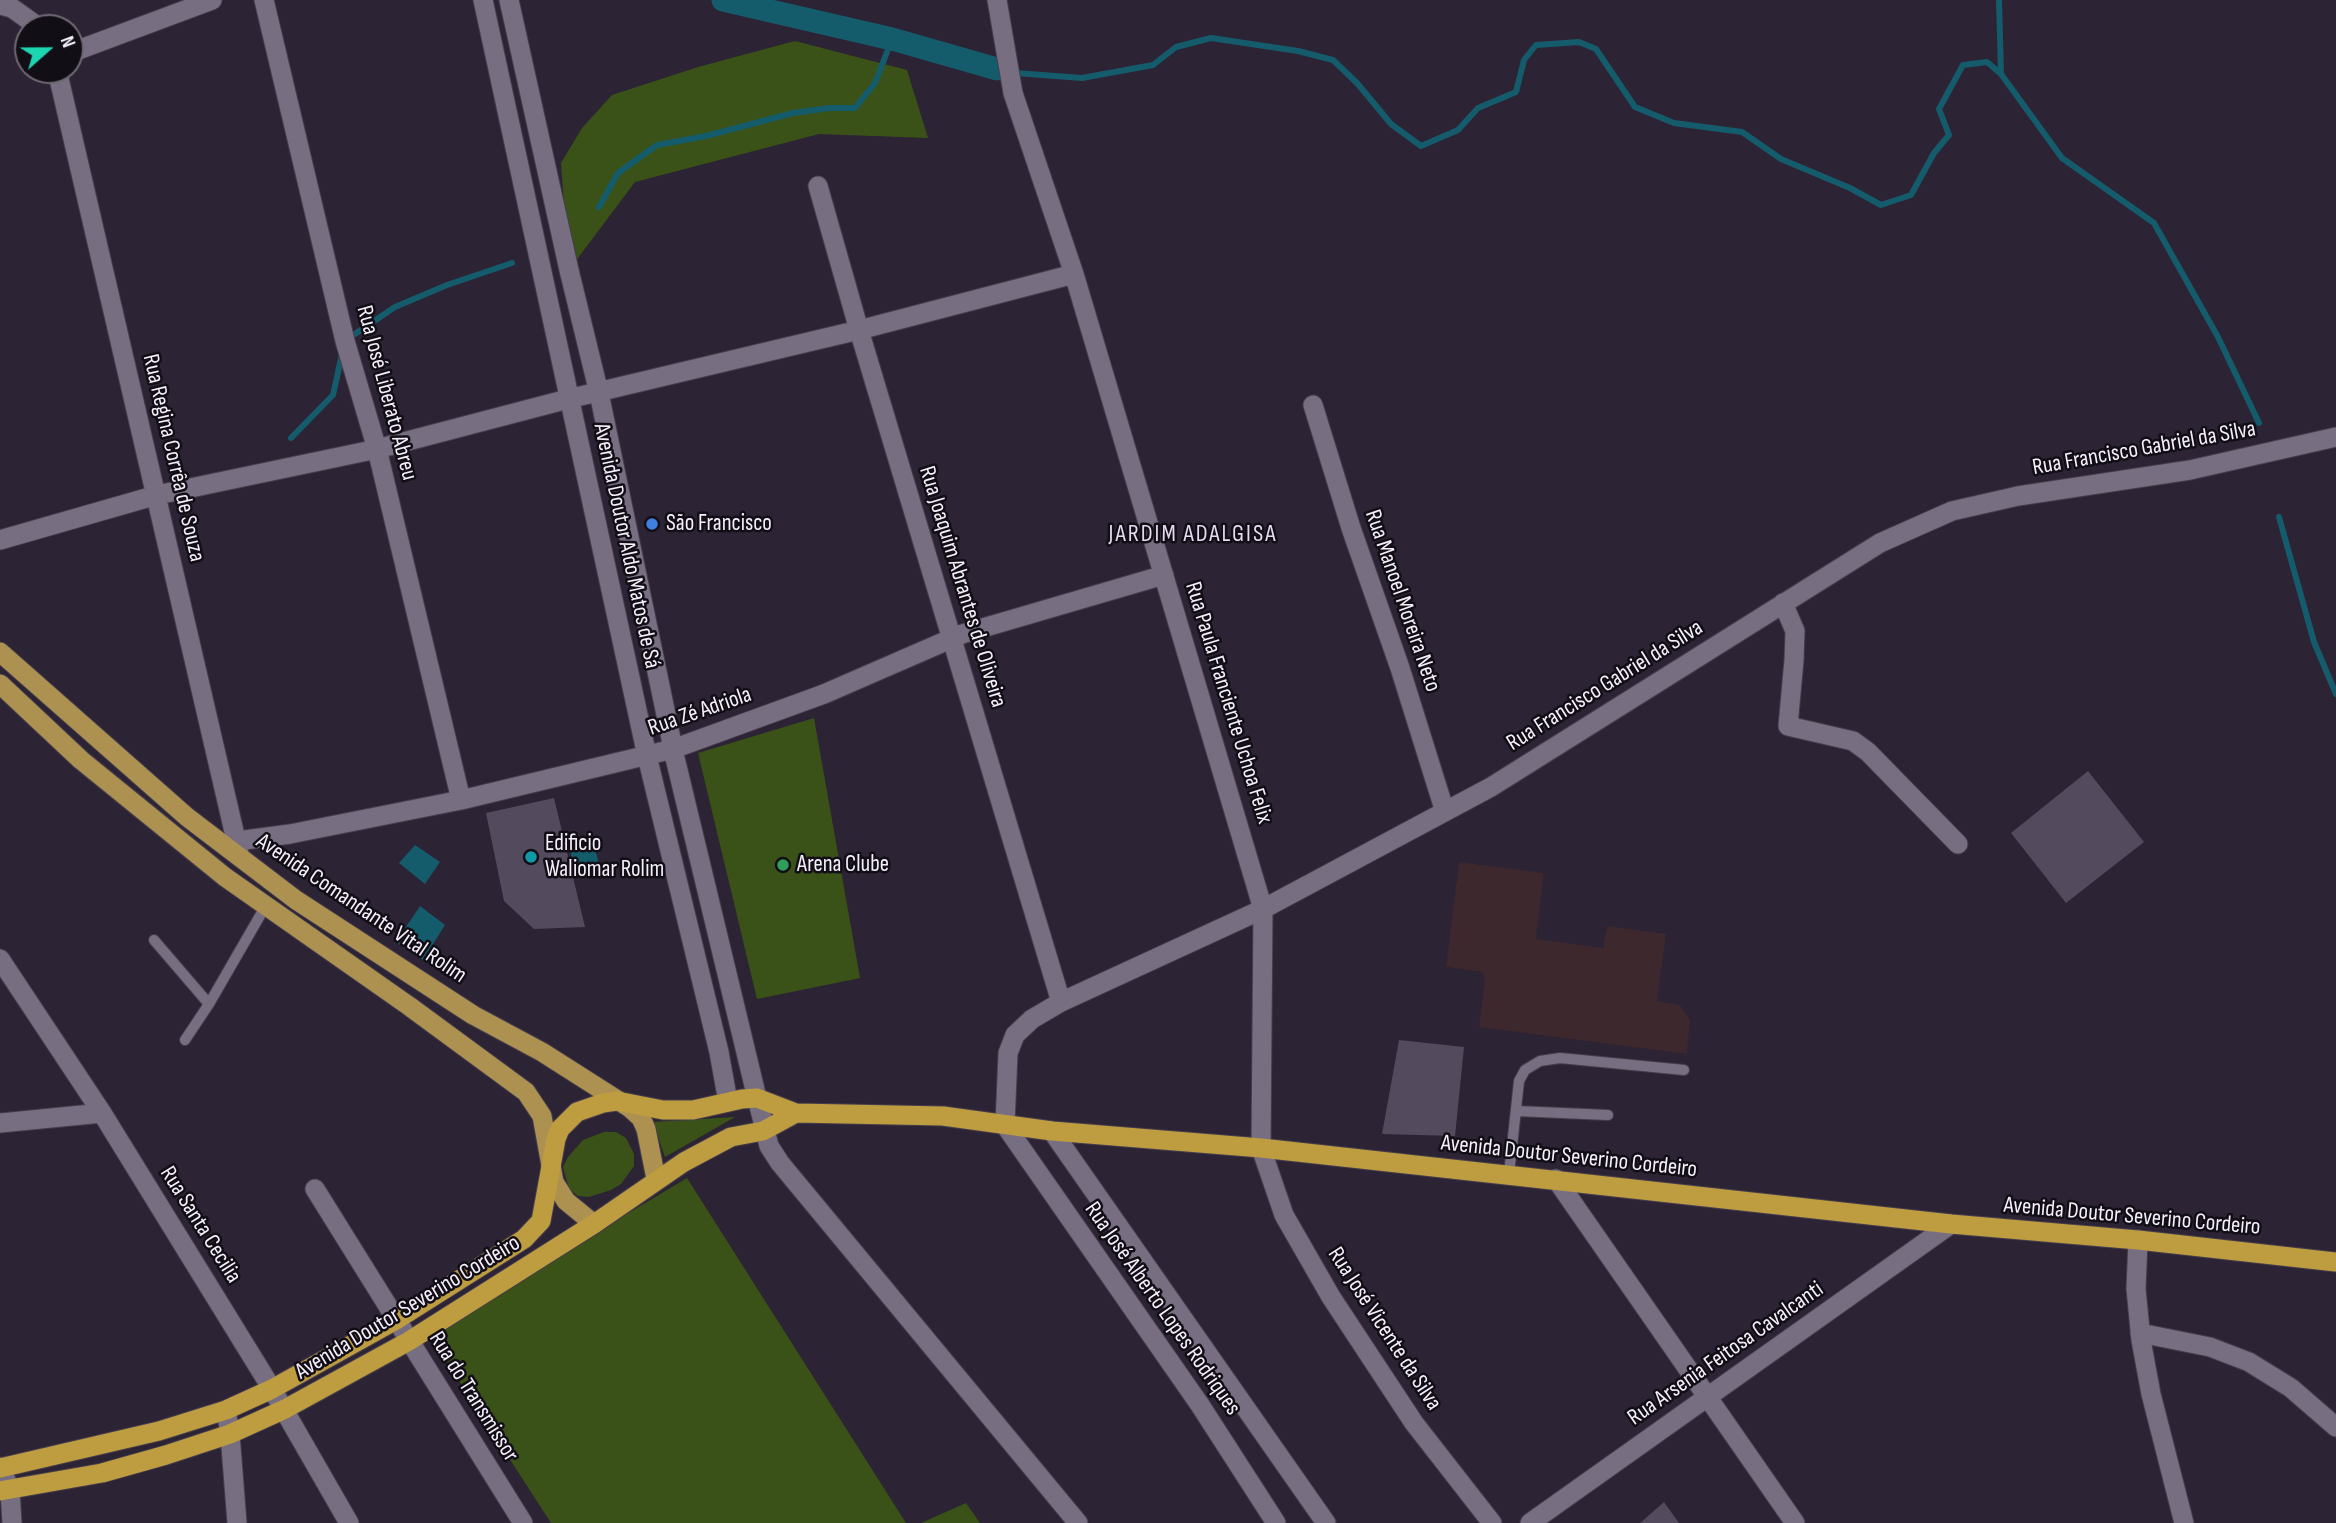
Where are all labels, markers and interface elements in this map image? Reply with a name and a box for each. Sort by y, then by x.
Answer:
north arrow [14,14,84,84]
text: N [55,33,80,51]
street label: Rua José Liberato Abreu [349,303,423,483]
street label: Rua Regina Corrêa de Souza [136,352,210,564]
street label: Rua Francisco Gabriel da Silva [2030,416,2258,482]
street label: Avenida Doutor Aldo Matos de Sá [587,421,665,671]
street label: Rua Joaquim Abrantes de Oliveira [912,463,1012,711]
street label: Rua Manoel Moreira Neto [1358,506,1446,696]
place label: São Francisco [666,510,772,538]
marker: São Francisco [644,516,660,532]
district label: JARDIM ADALGISA [1110,521,1276,549]
street label: Rua Paula Franciente Uchoa Felix [1178,579,1278,827]
street label: Rua Francisco Gabriel da Silva [1502,614,1708,758]
street label: Rua Zé Adriola [645,681,755,743]
street label: Avenida Comandante Vital Rolim [251,828,471,990]
place label: Edificio Waliomar Rolim [545,830,664,884]
marker: Edificio Waliomar Rolim [523,849,539,865]
place label: Arena Clube [797,851,889,879]
marker: Arena Clube [775,857,791,873]
street label: Avenida Doutor Severino Cordeiro [1440,1130,1698,1184]
street label: Rua Santa Cecilia [153,1162,247,1288]
street label: Avenida Doutor Severino Cordeiro [2003,1192,2261,1242]
street label: Rua José Alberto Lopes Rodriques [1078,1197,1246,1421]
street label: Avenida Doutor Severino Cordeiro [291,1230,525,1386]
street label: Rua José Vicente da Silva [1321,1242,1447,1416]
street label: Rua Arsenia Feitosa Cavalcanti [1623,1276,1829,1432]
street label: Rua do Transmissor [422,1327,524,1467]

